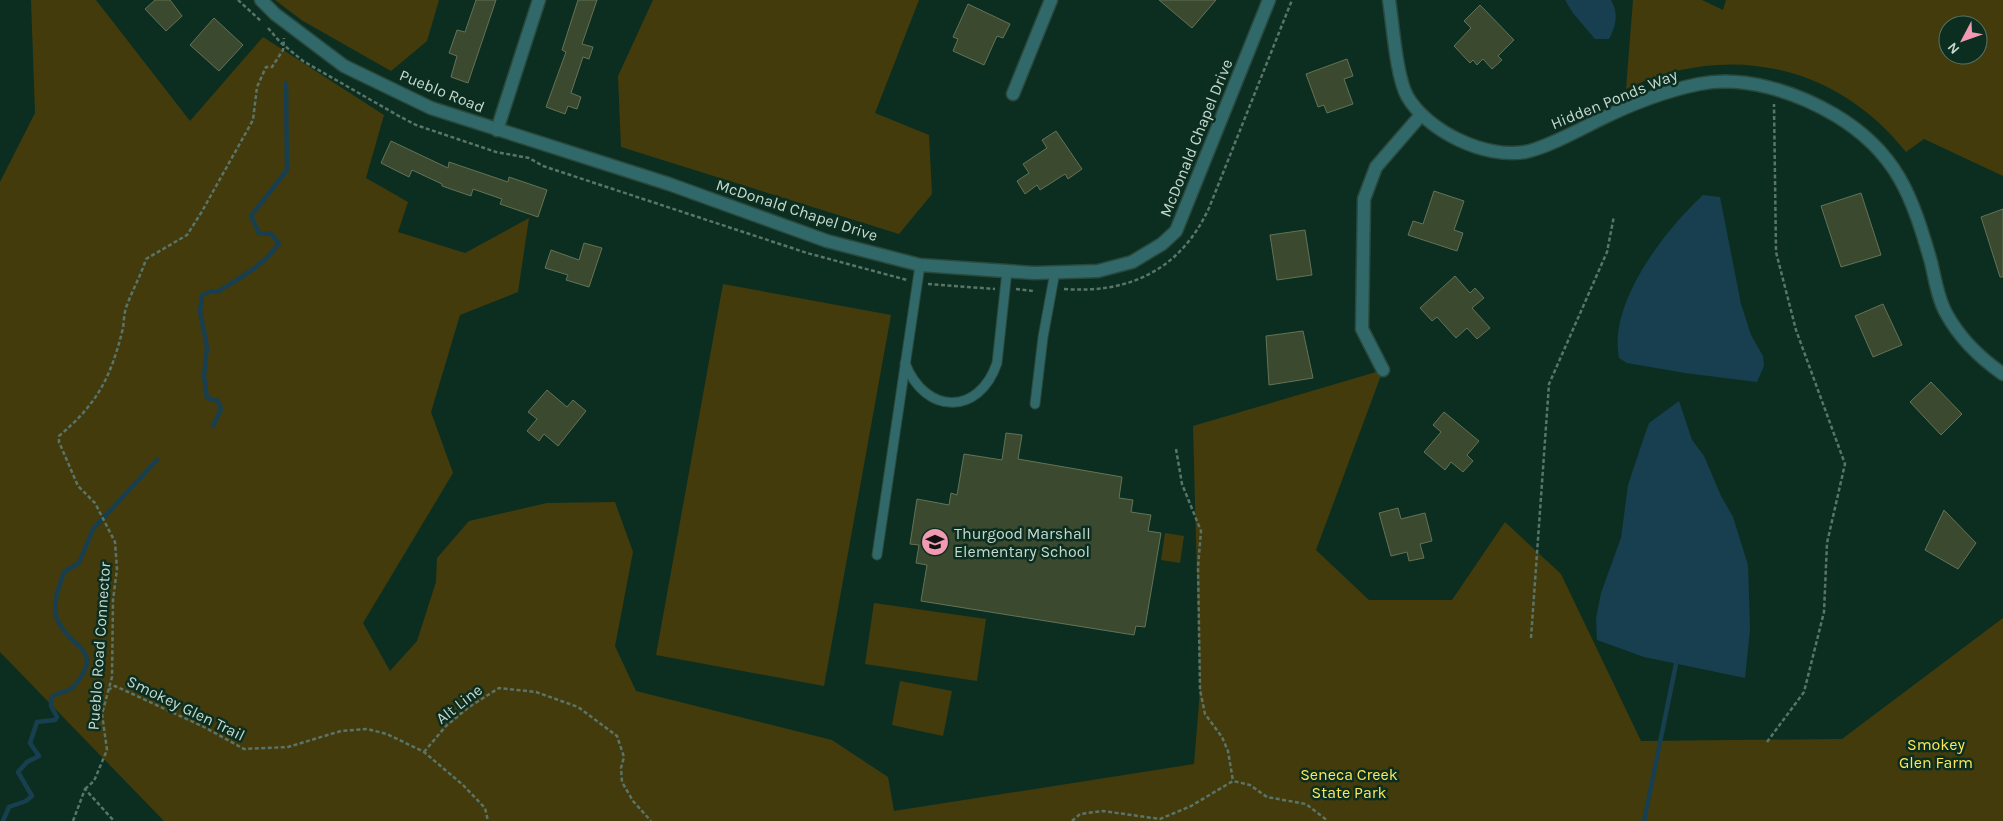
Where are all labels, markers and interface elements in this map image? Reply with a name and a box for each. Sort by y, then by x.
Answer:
north arrow [1938,15,1988,65]
text: N [1944,39,1963,58]
street label: McDonald Chapel Drive [1156,56,1236,220]
street label: Pueblo Road [397,65,487,117]
street label: Hidden Ponds Way [1548,65,1681,133]
street label: McDonald Chapel Drive [714,175,880,245]
place label: Thurgood Marshall Elementary School [954,524,1091,561]
school or university icon: Thurgood Marshall Elementary School [920,527,950,557]
street label: Pueblo Road Connector [84,561,114,731]
street label: Smokey Glen Trail [124,671,248,745]
street label: Alt Line [432,680,486,728]
park label: Smokey Glen Farm [1899,735,1973,772]
park label: Seneca Creek State Park [1300,765,1398,802]

